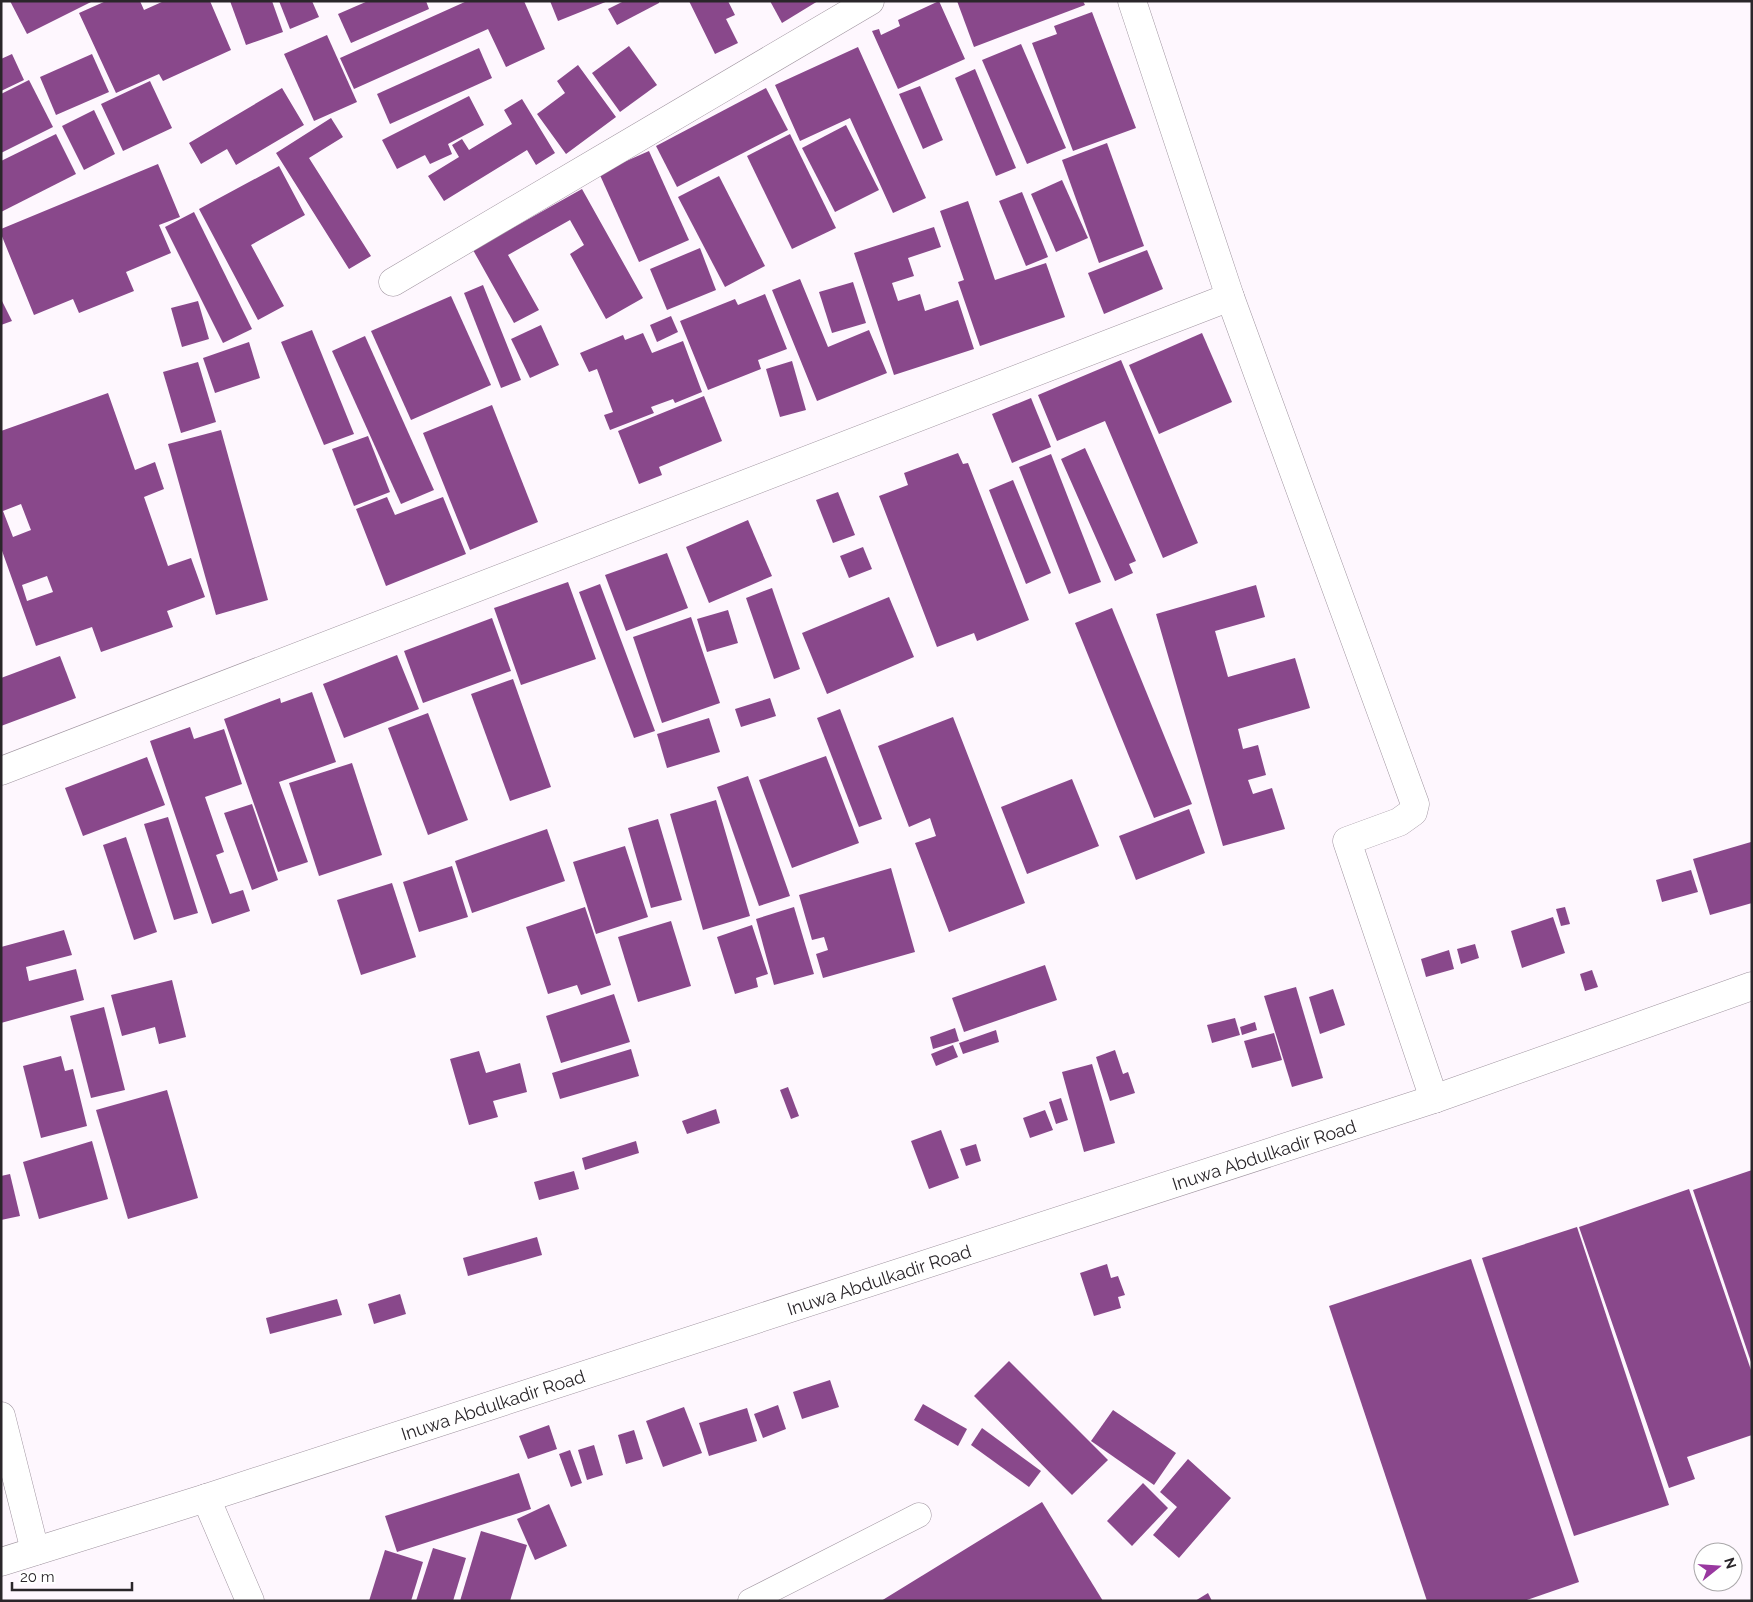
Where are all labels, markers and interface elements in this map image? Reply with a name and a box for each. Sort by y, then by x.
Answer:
street label: Inuwa Abdulkadir Road [1169,1115,1359,1195]
street label: Inuwa Abdulkadir Road [784,1240,974,1320]
street label: Inuwa Abdulkadir Road [398,1365,588,1445]
north arrow [1693,1542,1743,1592]
text: N [1721,1556,1740,1571]
scale bar [12,1560,132,1592]
text: 20 m [20,1568,55,1586]

